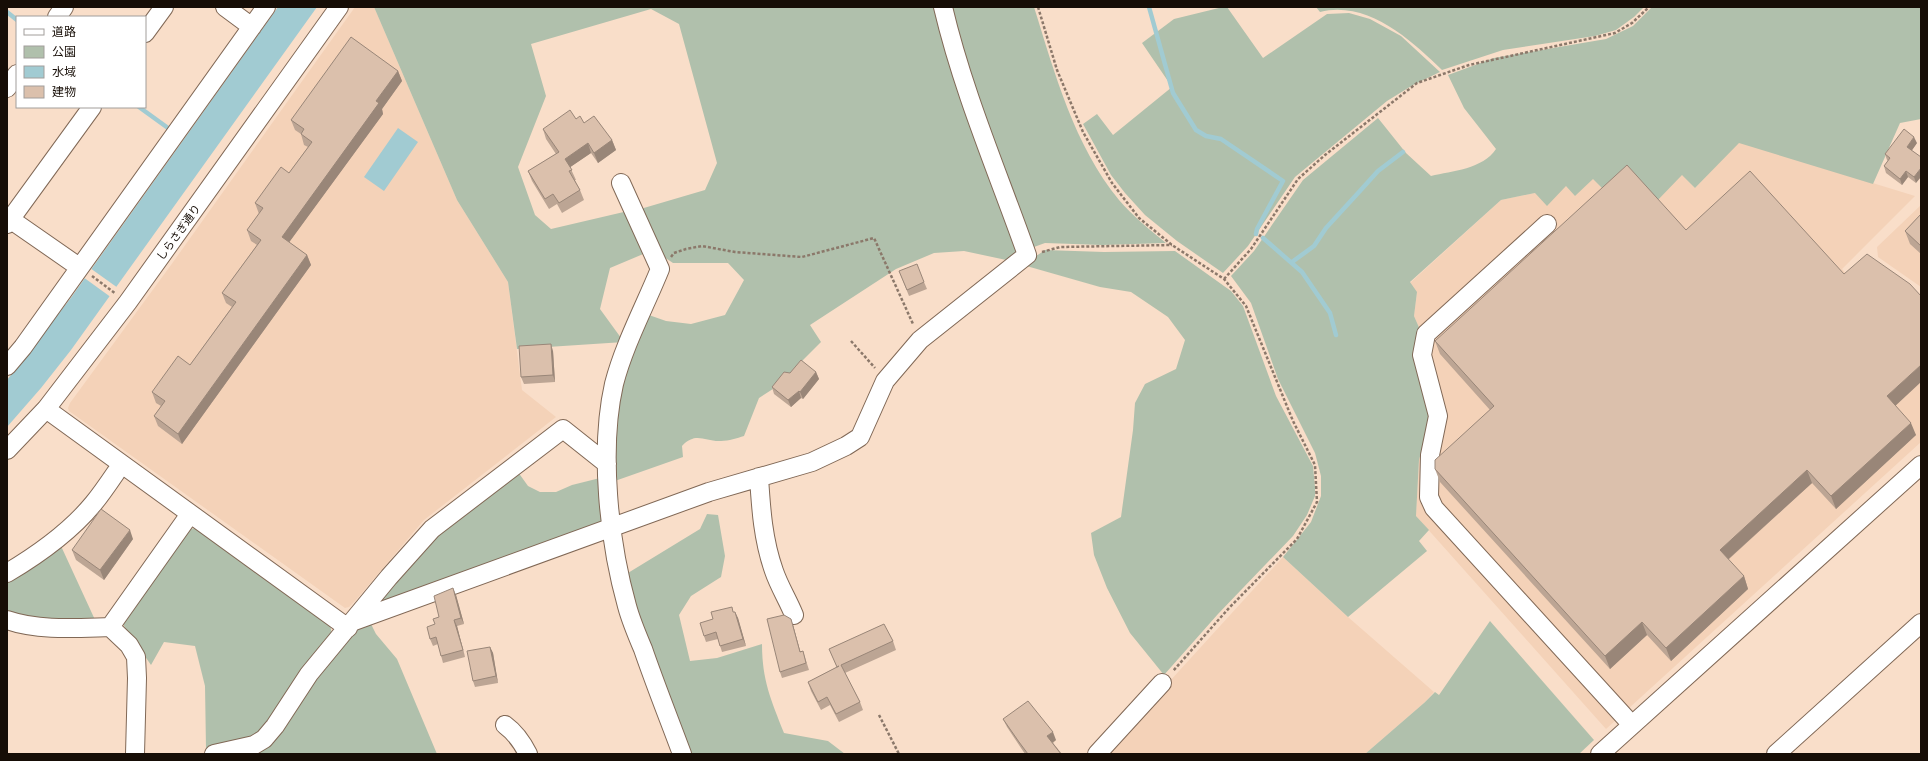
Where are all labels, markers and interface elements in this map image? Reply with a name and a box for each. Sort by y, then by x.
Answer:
legend [16,16,146,108]
text: 道路 [52,23,76,40]
text: 公園 [52,43,76,60]
text: 水域 [52,63,76,80]
text: 建物 [52,83,76,100]
street label: しらさぎ通り [153,201,203,263]

